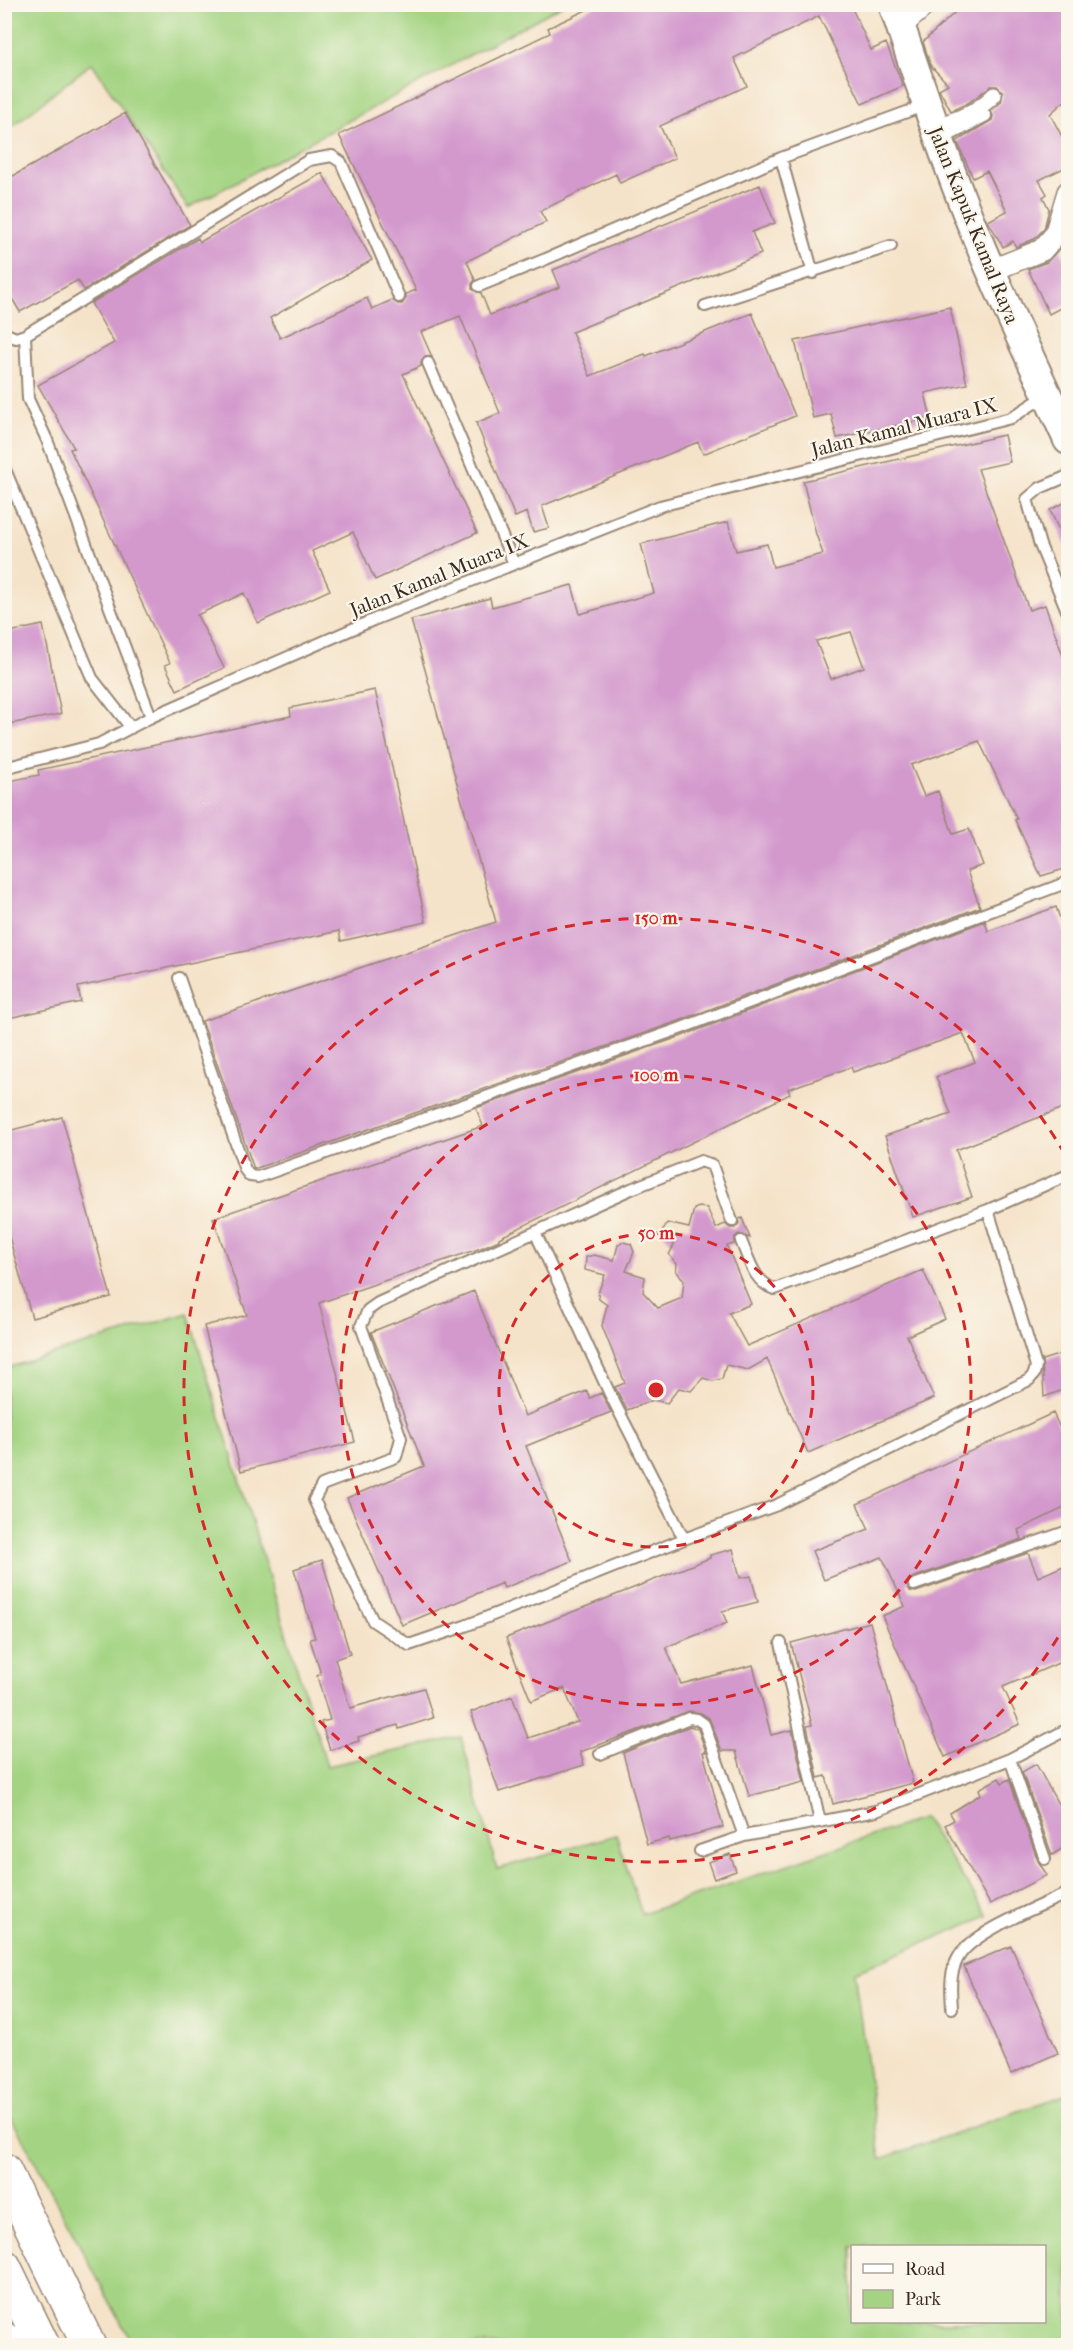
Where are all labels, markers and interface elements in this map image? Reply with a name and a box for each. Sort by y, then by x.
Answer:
street label: Jalan Kapuk Kamal Raya [923,121,1024,328]
street label: Jalan Kamal Muara IX [807,393,1000,462]
street label: Jalan Kamal Muara IX [345,529,532,623]
text: 150 m [635,908,678,929]
text: 100 m [633,1065,680,1086]
text: 50 m [638,1223,675,1244]
centre of rings [646,1380,666,1400]
legend [851,2245,1046,2323]
text: Road [905,2259,945,2280]
text: Park [905,2289,942,2310]

